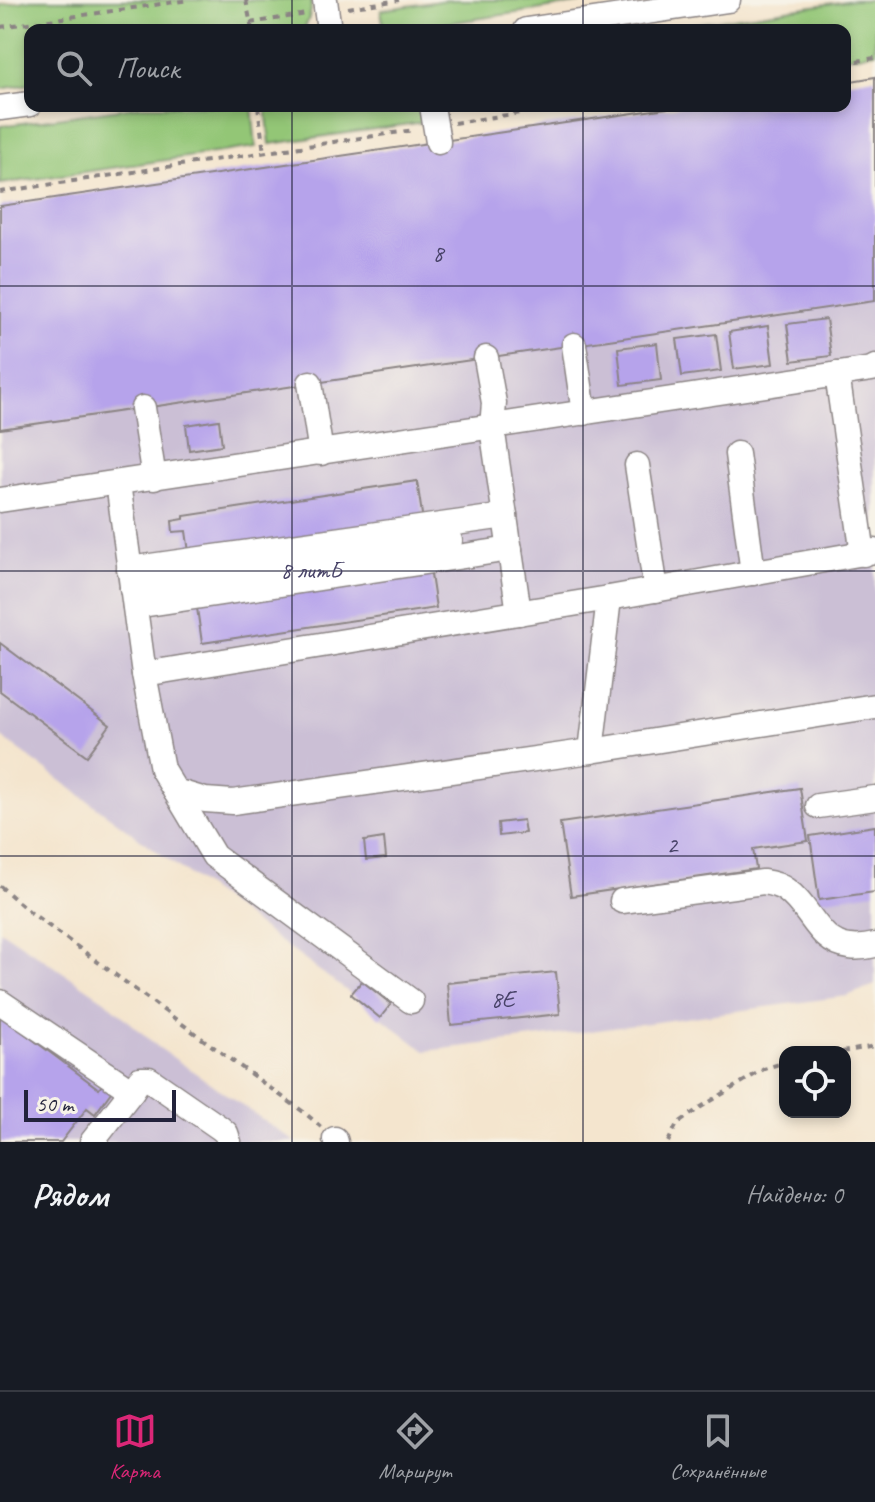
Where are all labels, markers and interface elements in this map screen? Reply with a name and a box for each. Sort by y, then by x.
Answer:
search box [24,24,851,112]
icon: search [52,46,96,90]
text: Поиск [116,49,179,87]
house number: 8 [433,238,446,268]
house number: 8 литБ [281,555,345,585]
house number: 2 [667,830,680,860]
house number: 8Е [491,984,518,1014]
map controls [779,1046,851,1118]
button: locate [779,1046,851,1118]
scale bar [24,1086,176,1122]
text: 50 m [36,1090,73,1118]
text: Рядом [32,1173,108,1216]
text: Найдено: 0 [746,1178,843,1211]
tab: Карта [109,1409,160,1485]
tab: Маршрут [379,1409,451,1485]
tab: Сохранённые [670,1409,766,1485]

